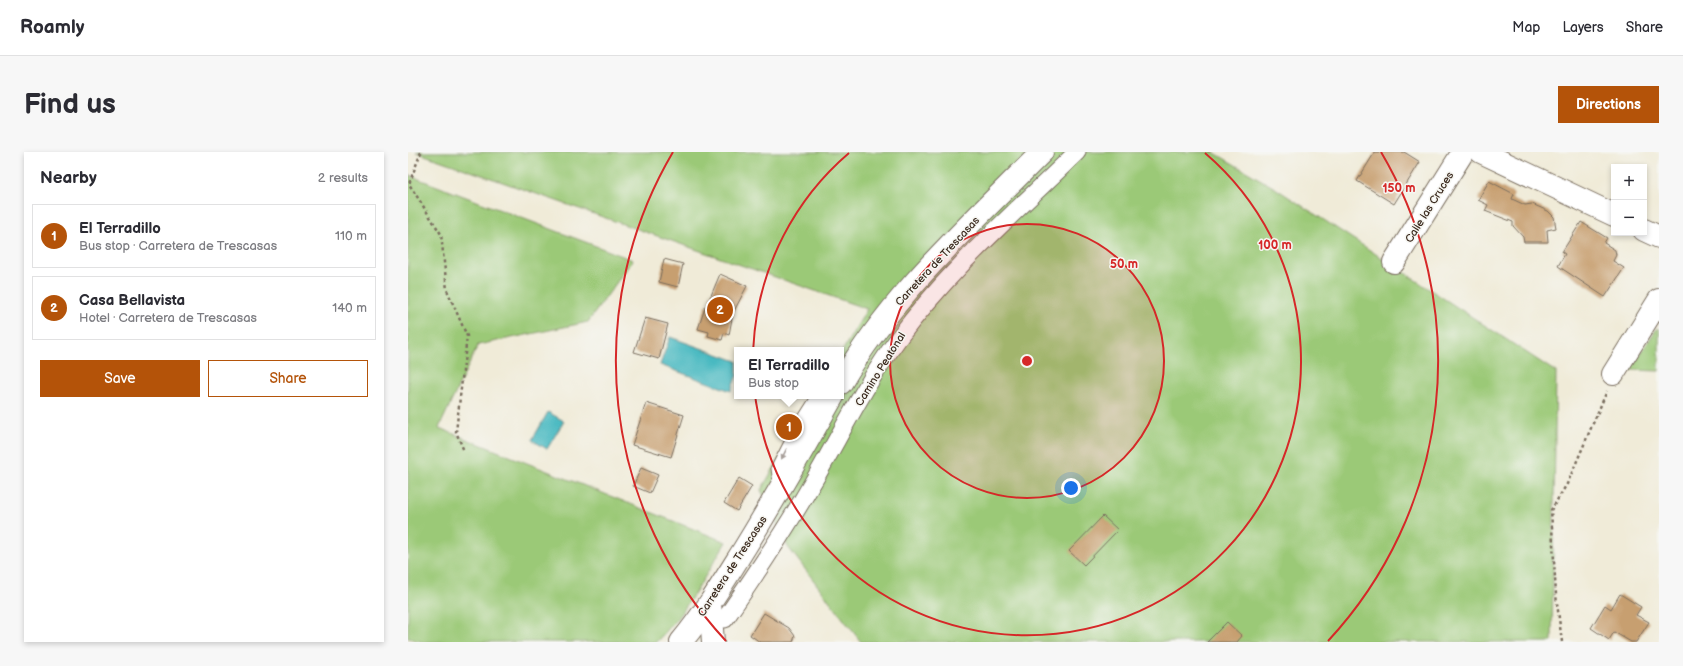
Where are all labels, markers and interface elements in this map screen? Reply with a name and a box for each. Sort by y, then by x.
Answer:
text: Roamly [20,16,84,39]
text: Map [1512,19,1540,36]
text: Layers [1562,19,1604,36]
text: Share [1626,19,1663,36]
button: Directions [1558,86,1659,123]
text: Find us [24,88,116,121]
map controls [1611,164,1647,236]
button: + [1611,164,1647,200]
text: Nearby [40,168,97,188]
street label: Calle las Cruces [1402,169,1457,245]
text: 2 results [318,170,368,186]
text: 150 m [1383,181,1415,196]
button: − [1611,200,1647,236]
street label: Carretera de Trescasas [893,214,982,309]
text: El Terradillo [79,219,161,238]
text: 1 [51,228,57,244]
text: 110 m [335,228,367,244]
text: Bus stop · Carretera de Trescasas [79,238,277,254]
text: 100 m [1258,238,1292,253]
text: 50 m [1110,257,1138,272]
text: Casa Bellavista [79,291,185,310]
pin: 2 [707,295,733,325]
text: 2 [50,300,58,316]
text: 140 m [332,300,367,316]
text: Hotel · Carretera de Trescasas [79,310,257,326]
street label: Camino Peatonal [853,330,908,409]
popup [734,347,844,399]
centre of rings [1020,354,1034,368]
text: El Terradillo [748,356,830,375]
button: Save [40,360,200,397]
button: Share [208,360,368,397]
text: Bus stop [748,375,799,391]
pin: 1 [776,412,802,442]
one-way arrow [781,448,787,460]
your location [1061,478,1081,498]
street label: Carretera de Trescasas [695,513,770,619]

